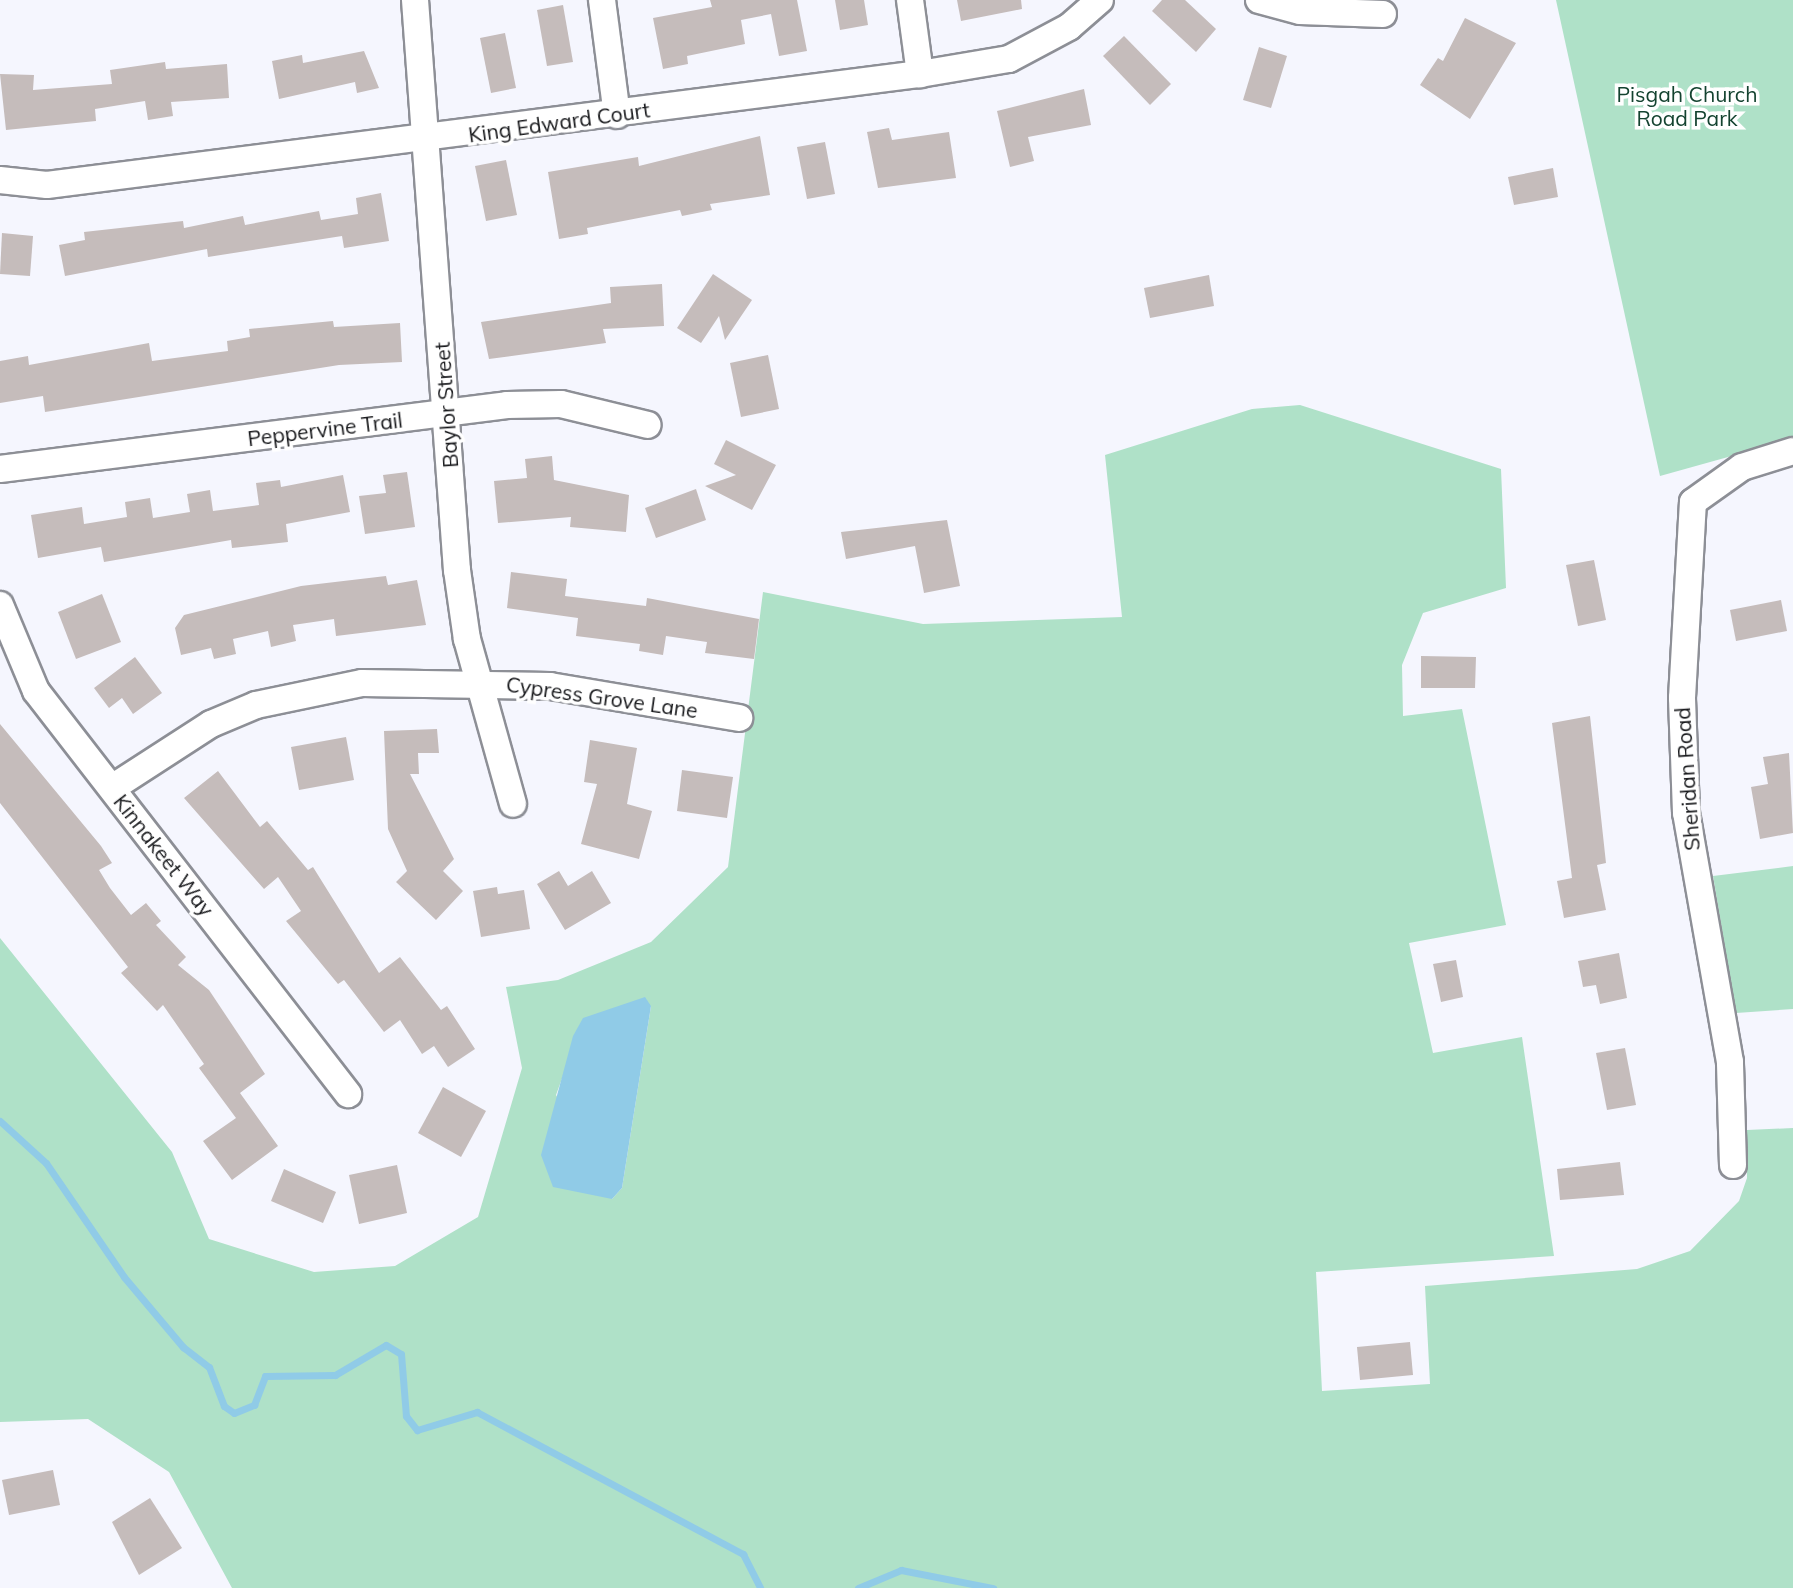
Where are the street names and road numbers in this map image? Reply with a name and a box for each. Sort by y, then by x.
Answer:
street label: King Edward Court [467,97,651,147]
street label: Baylor Street [429,341,463,469]
street label: Peppervine Trail [246,407,404,451]
street label: Cypress Grove Lane [505,671,699,723]
street label: Sheridan Road [1669,706,1705,852]
street label: Kinnakeet Way [109,789,219,921]

